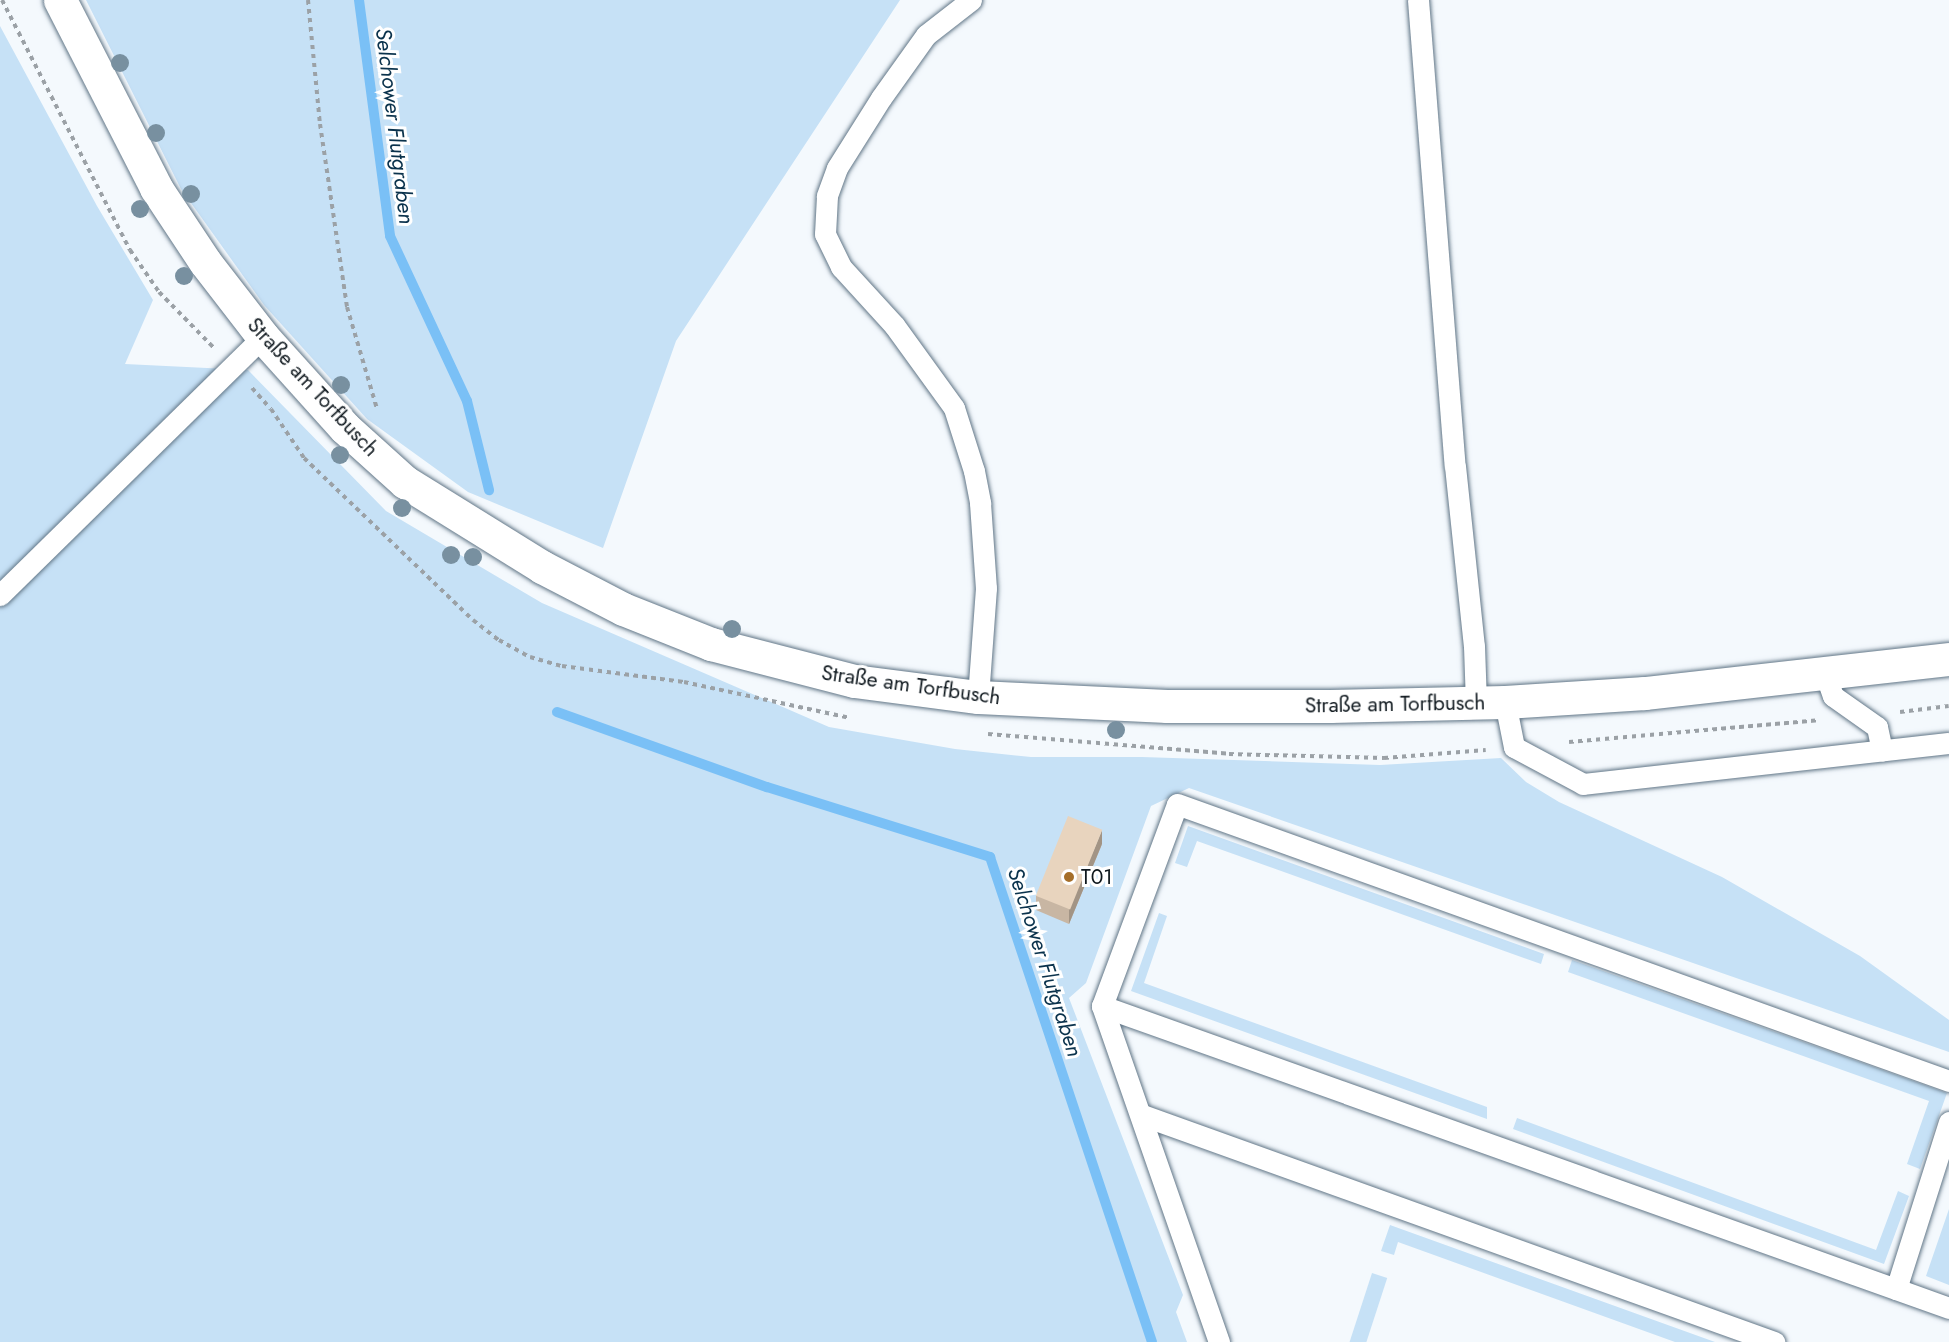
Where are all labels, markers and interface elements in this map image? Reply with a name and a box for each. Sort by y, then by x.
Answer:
water label: Selchower Flutgraben [370,26,420,226]
street label: Straße am Torfbusch [242,312,384,462]
street label: Straße am Torfbusch [820,660,1002,710]
street label: Straße am Torfbusch [1305,690,1485,718]
water label: Selchower Flutgraben [1002,864,1088,1060]
place label: T01 [1081,864,1113,890]
marker: T01 [1062,870,1076,884]

